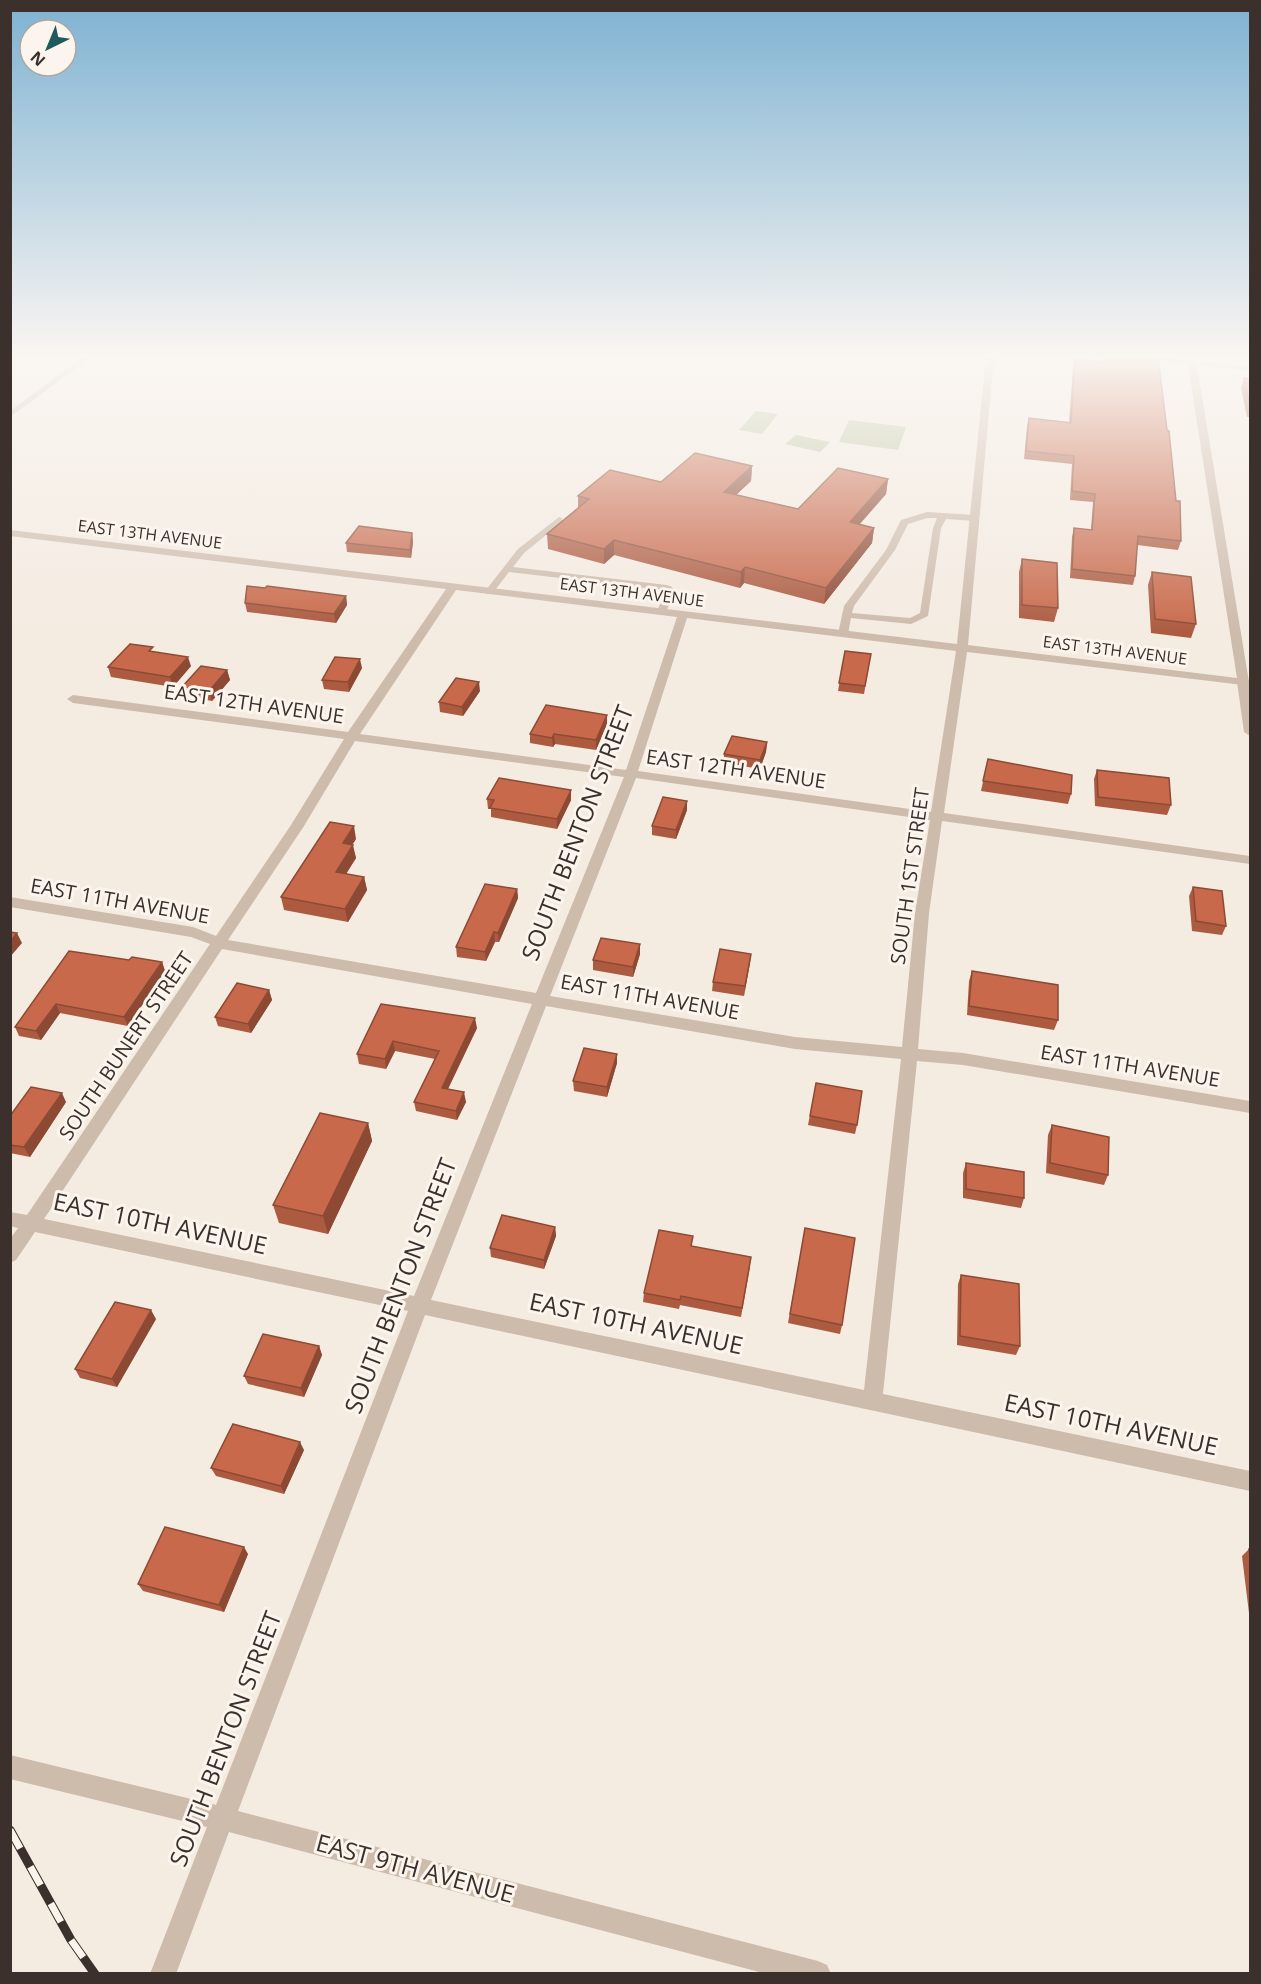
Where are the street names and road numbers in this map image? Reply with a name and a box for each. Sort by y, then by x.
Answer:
street label: EAST 13TH AVENUE [77,514,223,554]
street label: EAST 13TH AVENUE [559,572,705,612]
street label: EAST 13TH AVENUE [1042,630,1188,670]
street label: EAST 12TH AVENUE [162,678,346,729]
street label: SOUTH BENTON STREET [513,700,641,965]
street label: EAST 12TH AVENUE [644,743,828,794]
street label: SOUTH 1ST STREET [884,786,935,966]
street label: EAST 11TH AVENUE [29,871,212,930]
street label: SOUTH BUNERT STREET [52,946,199,1145]
street label: EAST 11TH AVENUE [559,967,742,1026]
street label: EAST 11TH AVENUE [1038,1038,1222,1093]
street label: SOUTH BENTON STREET [336,1153,464,1418]
street label: EAST 10TH AVENUE [51,1184,270,1261]
street label: EAST 10TH AVENUE [527,1284,746,1361]
street label: EAST 10TH AVENUE [1002,1385,1221,1462]
street label: SOUTH BENTON STREET [161,1606,289,1871]
street label: EAST 9TH AVENUE [313,1825,518,1910]

